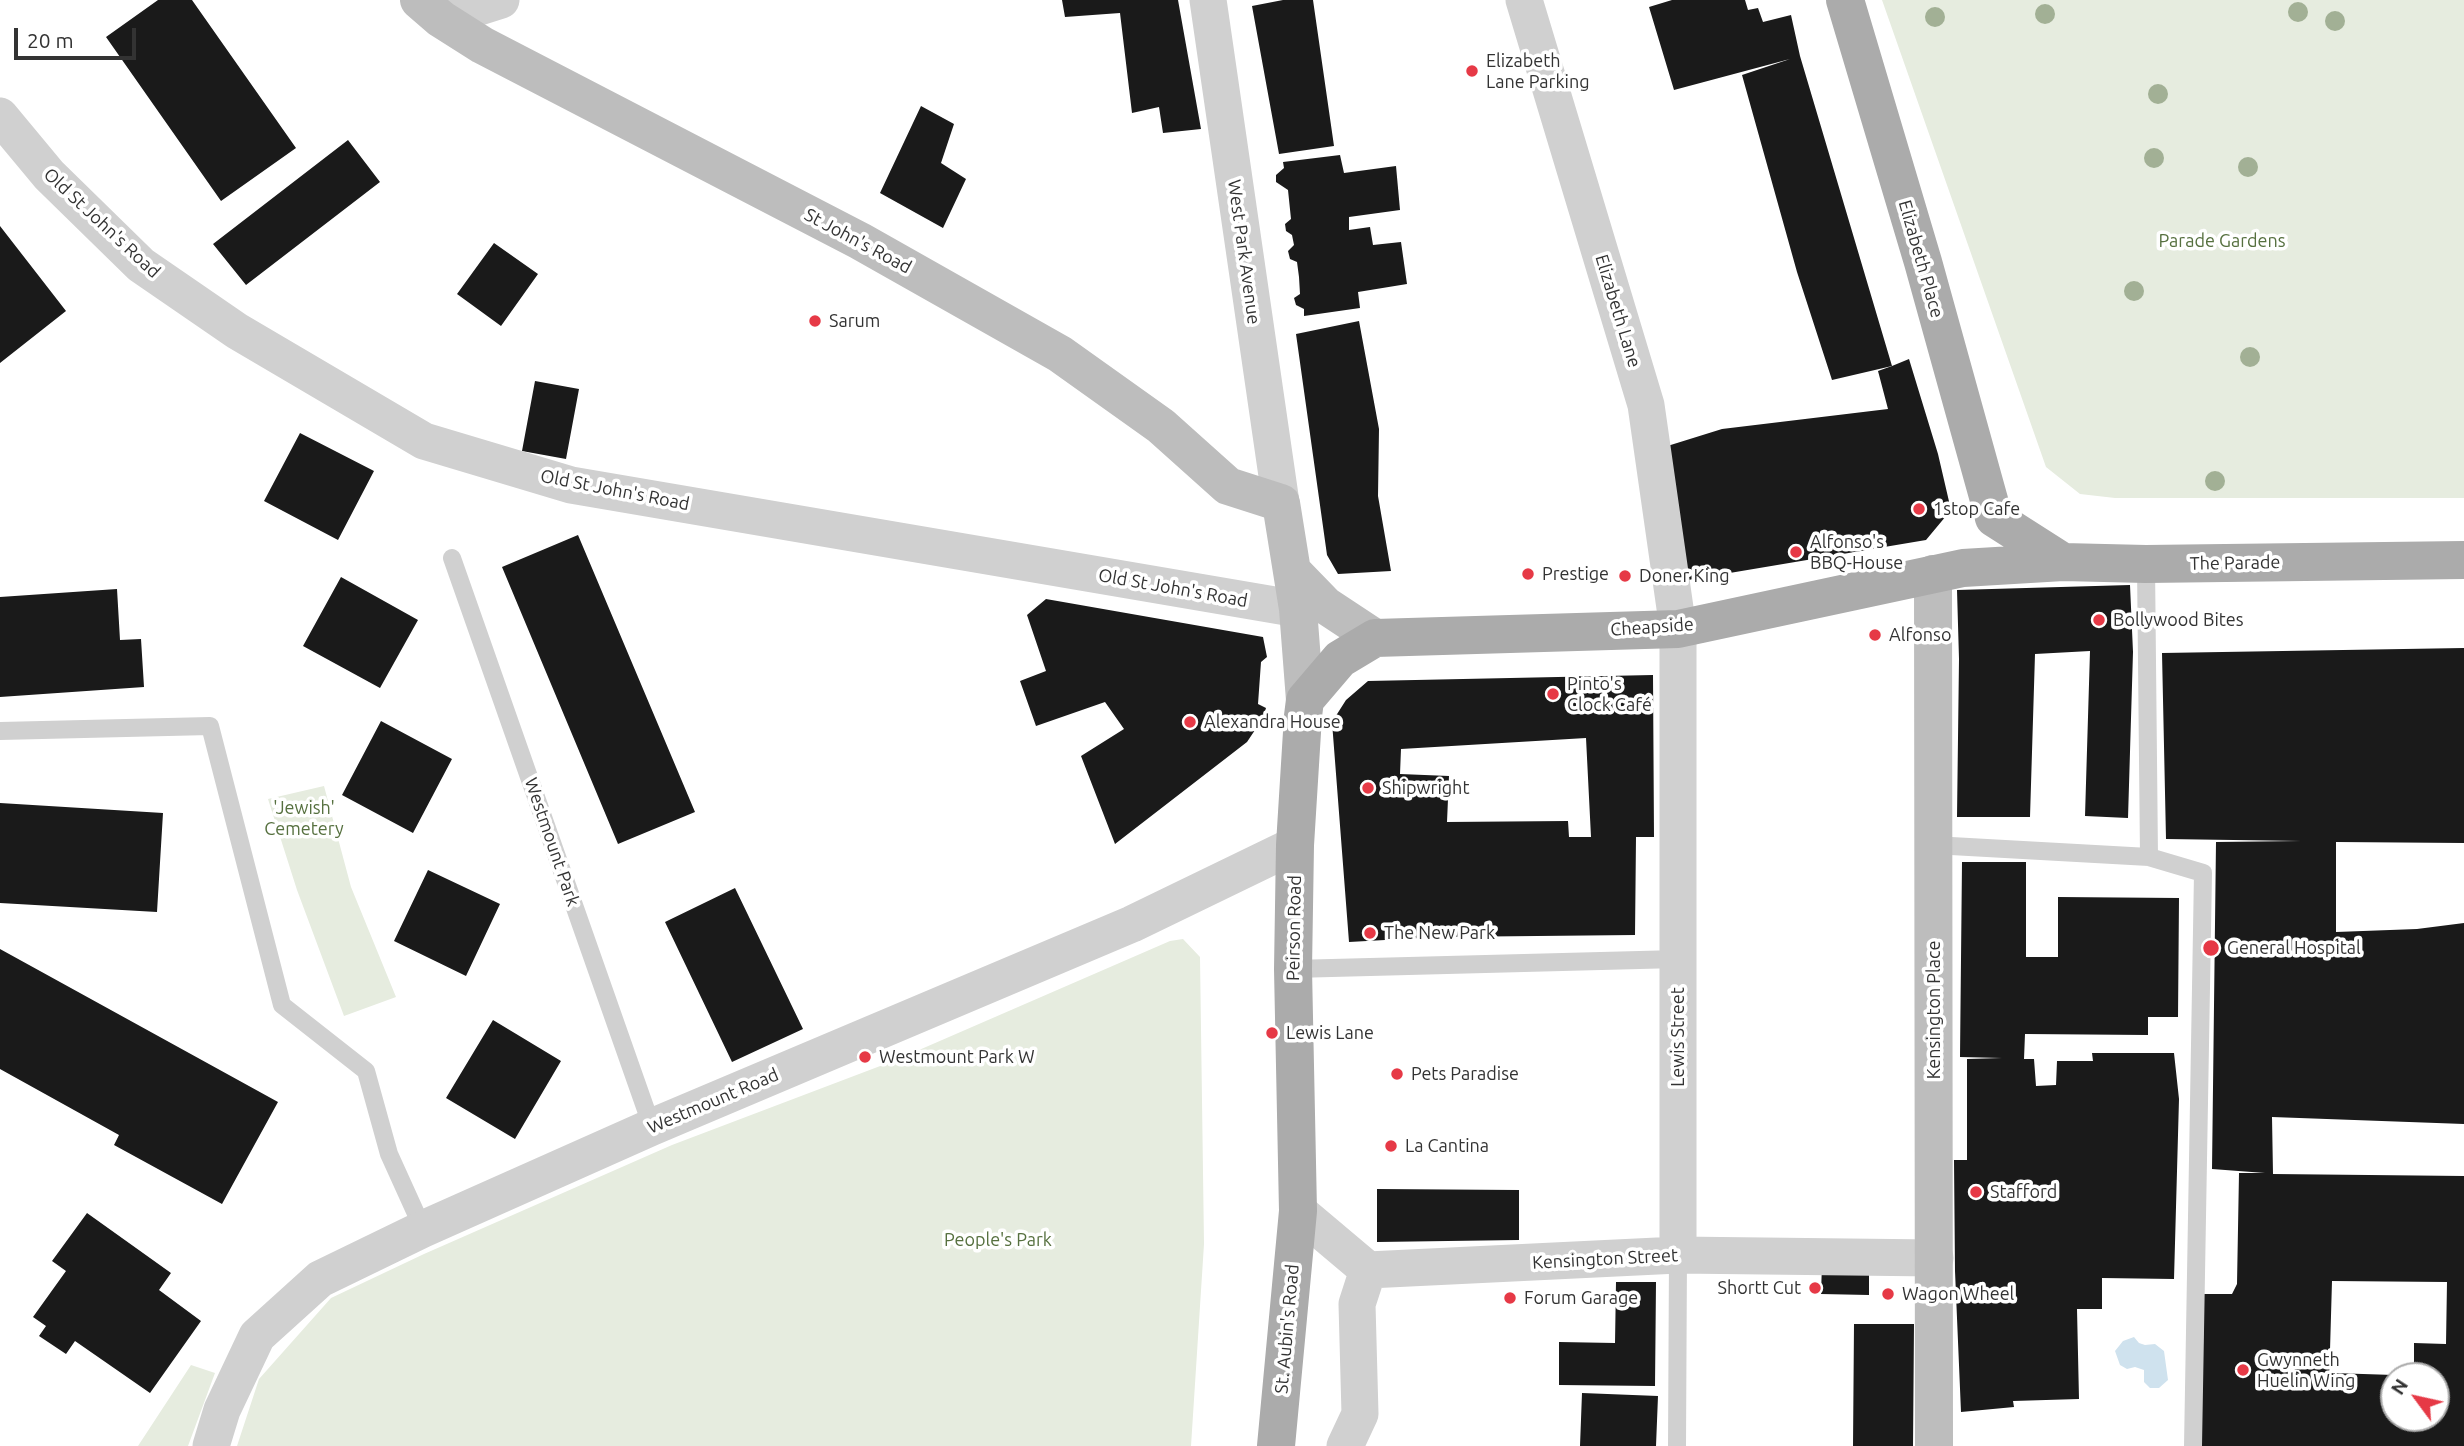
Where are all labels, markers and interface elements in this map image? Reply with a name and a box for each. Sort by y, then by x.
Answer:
scale bar [18,14,140,58]
text: 20 m [27,28,74,52]
place label: Elizabeth Lane Parking [1486,50,1590,92]
marker: Elizabeth Lane Parking [1464,63,1480,79]
street label: Old St John's Road [39,164,165,282]
street label: West Park Avenue [1223,178,1265,326]
street label: Elizabeth Place [1894,198,1948,320]
street label: St John's Road [801,204,915,278]
park label: Parade Gardens [2158,230,2286,252]
street label: Elizabeth Lane [1591,252,1645,370]
place label: Sarum [829,310,880,332]
marker: Sarum [807,313,823,329]
street label: Old St John's Road [539,465,691,515]
place label: 1stop Cafe [1933,498,2020,520]
marker: 1stop Cafe [1911,501,1927,517]
place label: Alfonso's BBQ-House [1810,531,1903,574]
marker: Alfonso's BBQ-House [1788,544,1804,560]
street label: The Parade [2189,551,2281,575]
place label: Prestige [1542,563,1609,585]
street label: Old St John's Road [1097,564,1249,612]
place label: Doner King [1639,565,1730,587]
marker: Prestige [1520,566,1536,582]
marker: Doner King [1617,568,1633,584]
place label: Bollywood Bites [2113,609,2244,631]
marker: Bollywood Bites [2091,612,2107,628]
street label: Cheapside [1610,613,1694,641]
place label: Alfonso [1889,624,1951,646]
marker: Alfonso [1867,627,1883,643]
place label: Pinto's Clock Café [1567,673,1652,716]
marker: Pinto's Clock Café [1545,686,1561,702]
place label: Alexandra House [1204,711,1341,733]
marker: Alexandra House [1182,714,1198,730]
street label: Westmount Park [520,775,584,909]
place label: Shipwright [1382,777,1469,799]
marker: Shipwright [1360,780,1376,796]
park label: 'Jewish' Cemetery [264,797,344,840]
street label: Peirson Road [1282,875,1306,981]
place label: The New Park [1384,922,1495,944]
marker: The New Park [1362,925,1378,941]
place label: General Hospital [2227,937,2361,959]
marker: General Hospital [2201,938,2221,958]
street label: Kensington Place [1923,941,1945,1079]
street label: Lewis Street [1667,987,1689,1087]
place label: Lewis Lane [1286,1022,1374,1044]
marker: Lewis Lane [1264,1025,1280,1041]
place label: Westmount Park W [879,1046,1035,1068]
marker: Westmount Park W [857,1049,873,1065]
place label: Pets Paradise [1411,1063,1519,1085]
street label: Westmount Road [644,1064,782,1138]
marker: Pets Paradise [1389,1066,1405,1082]
place label: La Cantina [1405,1135,1489,1157]
marker: La Cantina [1383,1138,1399,1154]
place label: Stafford [1990,1181,2057,1203]
marker: Stafford [1968,1184,1984,1200]
park label: People's Park [944,1229,1052,1251]
street label: Kensington Street [1532,1244,1678,1274]
street label: St. Aubin's Road [1271,1263,1303,1395]
place label: Shortt Cut [1717,1277,1801,1299]
marker: Shortt Cut [1807,1280,1823,1296]
place label: Wagon Wheel [1902,1283,2014,1305]
marker: Wagon Wheel [1880,1286,1896,1302]
place label: Forum Garage [1524,1287,1638,1309]
marker: Forum Garage [1502,1290,1518,1306]
place label: Gwynneth Huelin Wing [2257,1349,2355,1392]
marker: Gwynneth Huelin Wing [2235,1362,2251,1378]
north arrow [2380,1362,2450,1432]
text: N [2386,1375,2412,1399]

